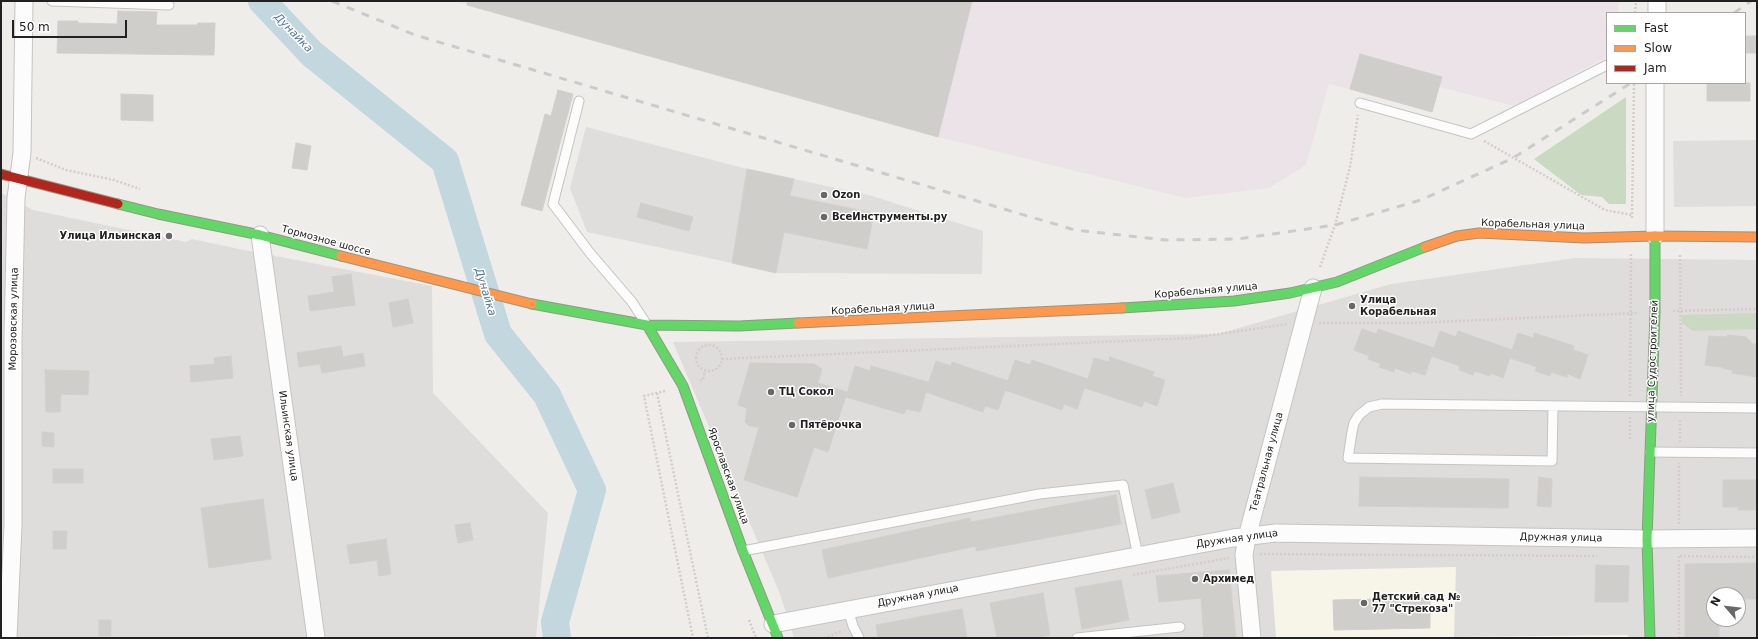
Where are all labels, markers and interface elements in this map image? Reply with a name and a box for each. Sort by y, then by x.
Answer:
water label: Дунайка [271,11,315,55]
scale bar [14,12,129,38]
legend [1606,12,1746,84]
text: 50 m [19,20,50,34]
text: Fast [1644,21,1668,35]
text: Slow [1644,41,1672,55]
text: Jam [1644,61,1667,75]
place label: Ozon [832,189,860,201]
marker: Ozon [819,190,829,200]
place label: ВсеИнструменты.ру [832,211,947,223]
marker: ВсеИнструменты.ру [819,212,829,222]
street label: Корабельная улица [1481,217,1585,233]
street label: Тормозное шоссе [280,223,372,259]
place label: Улица Ильинская [60,230,161,242]
marker: Улица Ильинская [164,231,174,241]
water label: Дунайка [471,266,499,318]
street label: Морозовская улица [7,267,21,371]
street label: Корабельная улица [1154,280,1258,302]
place label: Улица Корабельная [1360,294,1436,318]
street label: Корабельная улица [831,300,935,318]
street label: улица Судостроителей [1645,300,1661,422]
marker: Улица Корабельная [1347,301,1357,311]
place label: ТЦ Сокол [779,386,834,398]
marker: ТЦ Сокол [766,387,776,397]
street label: Ильинская улица [276,390,300,482]
street label: Театральная улица [1248,411,1286,513]
place label: Пятёрочка [800,419,862,431]
marker: Пятёрочка [787,420,797,430]
street label: Ярославская улица [705,426,751,526]
street label: Дружная улица [1195,527,1279,551]
street label: Дружная улица [1520,531,1602,545]
place label: Архимед [1203,573,1254,585]
marker: Архимед [1190,574,1200,584]
street label: Дружная улица [876,582,960,610]
north arrow [1706,587,1746,627]
place label: Детский сад № 77 "Стрекоза" [1372,591,1460,614]
text: N [1708,594,1724,609]
marker: Детский сад № 77 "Стрекоза" [1359,598,1369,608]

